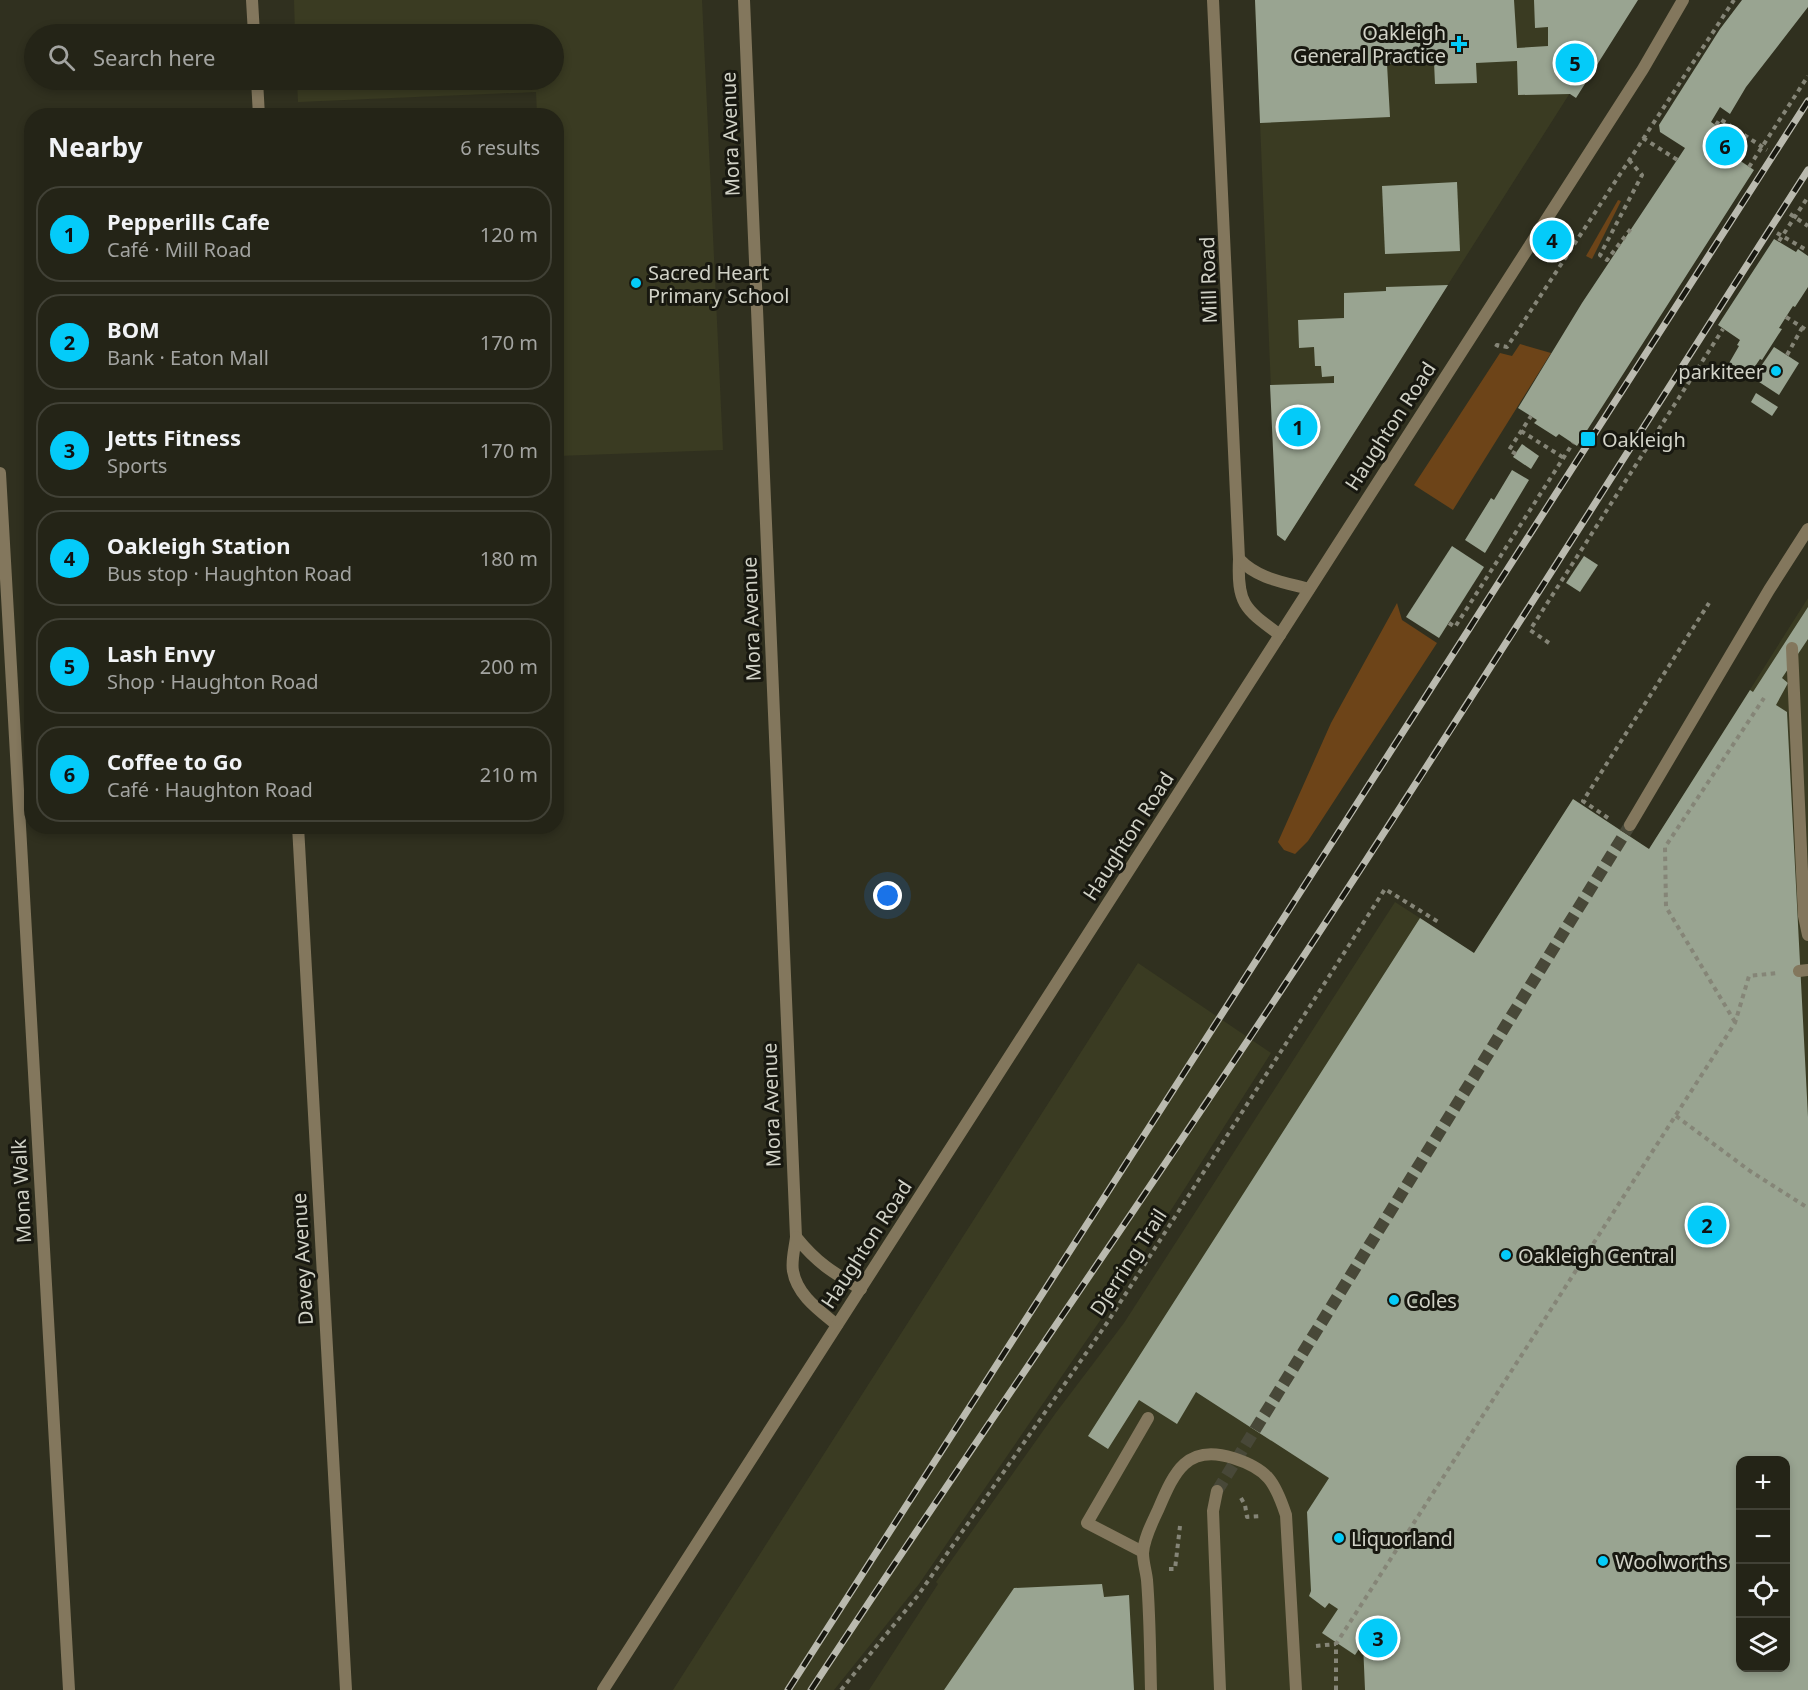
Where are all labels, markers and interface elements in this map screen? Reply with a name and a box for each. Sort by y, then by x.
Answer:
place label: Oakleigh General Practice [1293,19,1446,69]
search box [24,24,564,90]
marker: Oakleigh General Practice [1450,35,1468,53]
pin: 5 [1556,40,1594,86]
icon: search [45,41,78,74]
text: Search here [93,42,215,72]
street label: Mora Avenue [714,71,746,197]
pin: 6 [1706,124,1744,168]
text: Nearby [48,129,143,165]
text: 6 results [460,134,540,161]
text: Pepperills Cafe [107,206,270,236]
pin: 4 [1532,218,1572,262]
text: 1 [64,221,75,248]
text: 120 m [480,221,538,248]
text: Café · Mill Road [107,236,252,263]
street label: Mill Road [1193,236,1223,324]
place label: Sacred Heart Primary School [648,259,789,309]
marker: Sacred Heart Primary School [629,276,643,290]
text: BOM [107,314,160,344]
text: 2 [64,329,75,356]
text: 170 m [480,329,538,356]
text: Bank · Eaton Mall [107,344,269,371]
street label: Haughton Road [1338,357,1442,495]
place label: parkiteer [1678,358,1764,385]
marker: parkiteer [1769,364,1783,378]
pin: 1 [1278,404,1318,450]
text: Jetts Fitness [107,422,241,452]
place label: Oakleigh [1602,426,1686,453]
marker: Oakleigh [1579,430,1597,448]
text: 3 [64,437,75,464]
text: 170 m [480,437,538,464]
text: Sports [107,452,167,479]
text: Oakleigh Station [107,530,290,560]
text: 4 [64,545,75,572]
text: 180 m [480,545,538,572]
street label: Mora Avenue [735,556,767,682]
text: Bus stop · Haughton Road [107,560,352,587]
text: Lash Envy [107,638,215,668]
text: 5 [64,653,75,680]
text: 200 m [480,653,538,680]
text: Shop · Haughton Road [107,668,319,695]
text: Coffee to Go [107,746,243,776]
text: 6 [64,761,75,788]
text: 210 m [480,761,538,788]
street label: Haughton Road [1076,767,1180,905]
text: Café · Haughton Road [107,776,313,803]
your location [873,881,902,910]
street label: Mora Avenue [755,1042,787,1168]
street label: Mona Walk [5,1138,37,1244]
street label: Haughton Road [814,1175,918,1313]
street label: Davey Avenue [285,1192,319,1326]
pin: 2 [1688,1202,1726,1248]
street label: Djerring Trail [1083,1203,1173,1321]
place label: Oakleigh Central [1518,1242,1675,1269]
marker: Oakleigh Central [1499,1248,1513,1262]
place label: Coles [1406,1287,1457,1314]
marker: Coles [1387,1293,1401,1307]
map controls [1736,1456,1790,1672]
button: + [1736,1456,1790,1510]
button: − [1736,1510,1790,1564]
place label: Liquorland [1351,1525,1453,1552]
marker: Liquorland [1332,1531,1346,1545]
place label: Woolworths [1615,1548,1728,1575]
marker: Woolworths [1596,1554,1610,1568]
button: locate [1736,1564,1790,1618]
pin: 3 [1358,1616,1398,1660]
button: layers [1736,1618,1790,1672]

